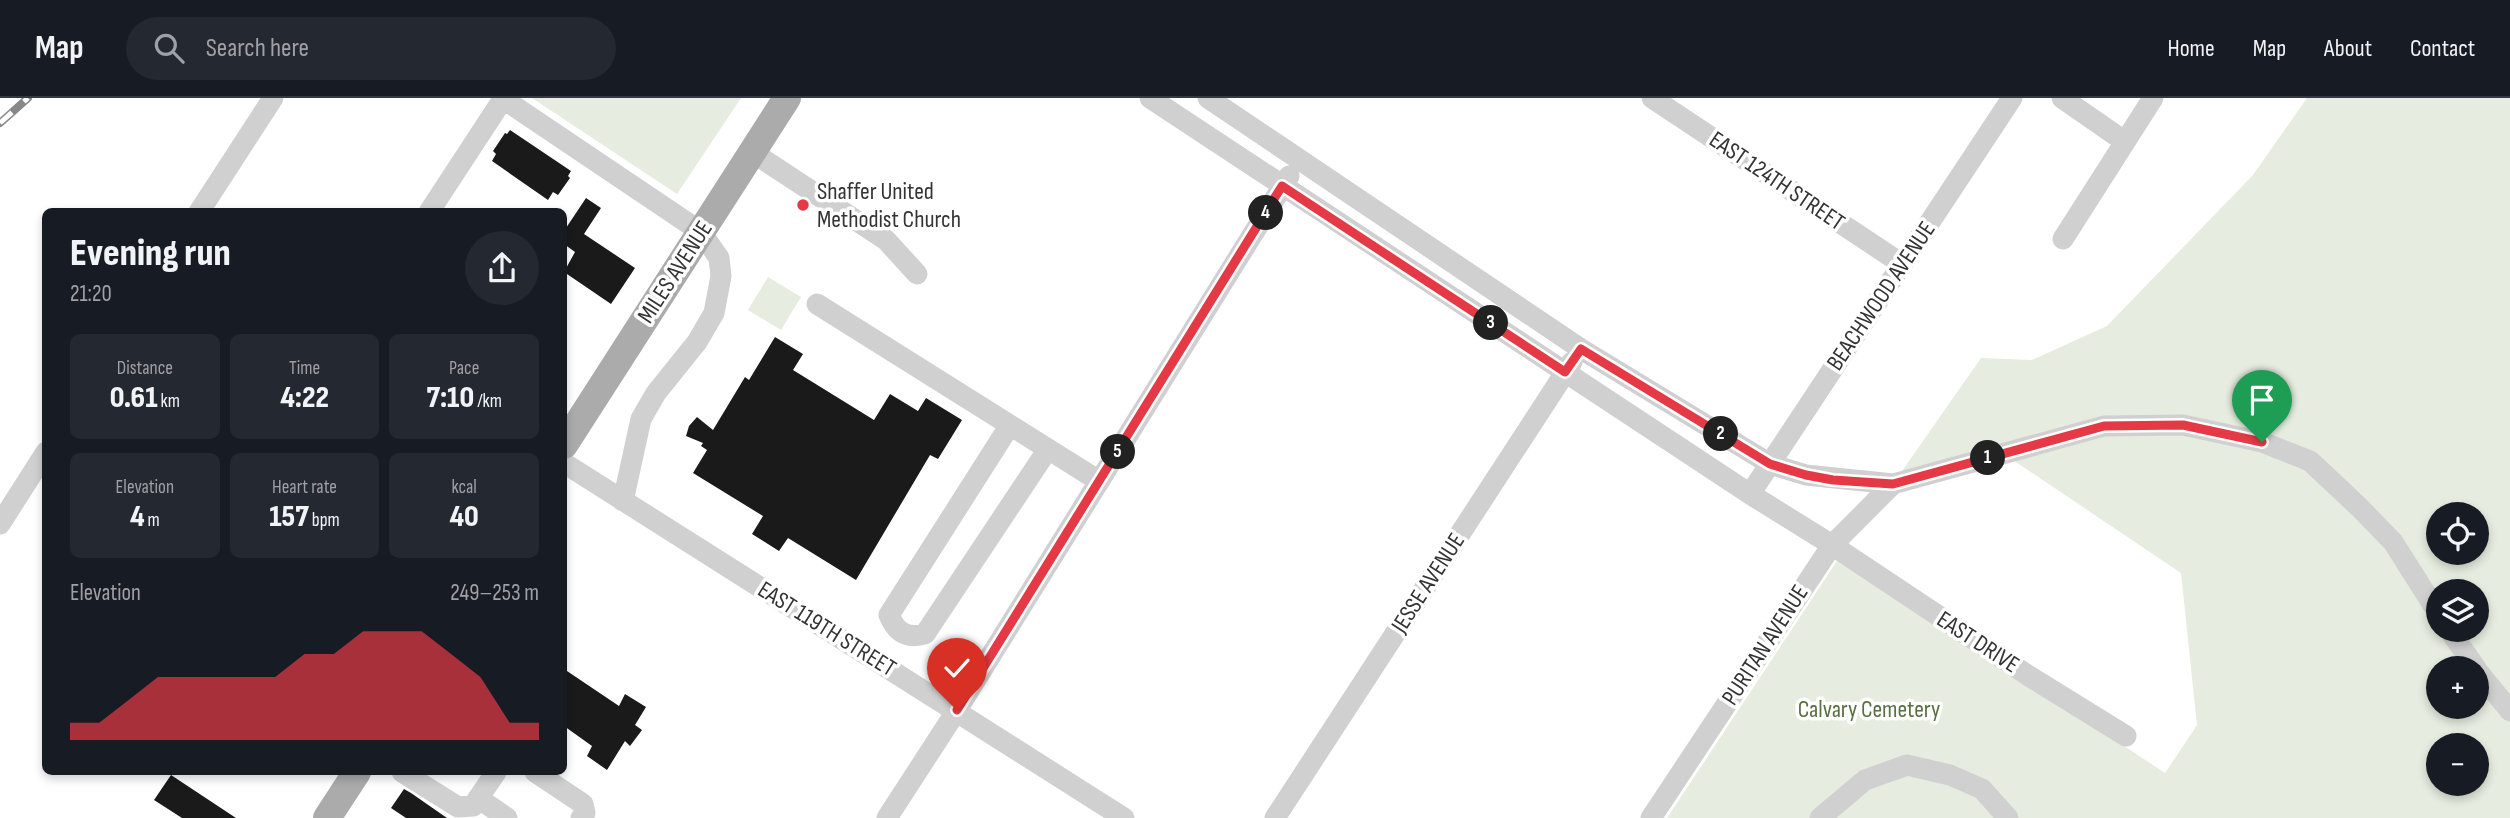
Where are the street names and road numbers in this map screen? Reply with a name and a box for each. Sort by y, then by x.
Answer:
street label: EAST 124TH STREET [1704,125,1850,237]
street label: MILES AVENUE [631,215,719,329]
street label: BEACHWOOD AVENUE [1821,216,1941,376]
street label: JESSE AVENUE [1385,528,1471,639]
street label: EAST 119TH STREET [753,575,902,683]
street label: PURITAN AVENUE [1715,580,1815,710]
street label: EAST DRIVE [1931,605,2025,679]

